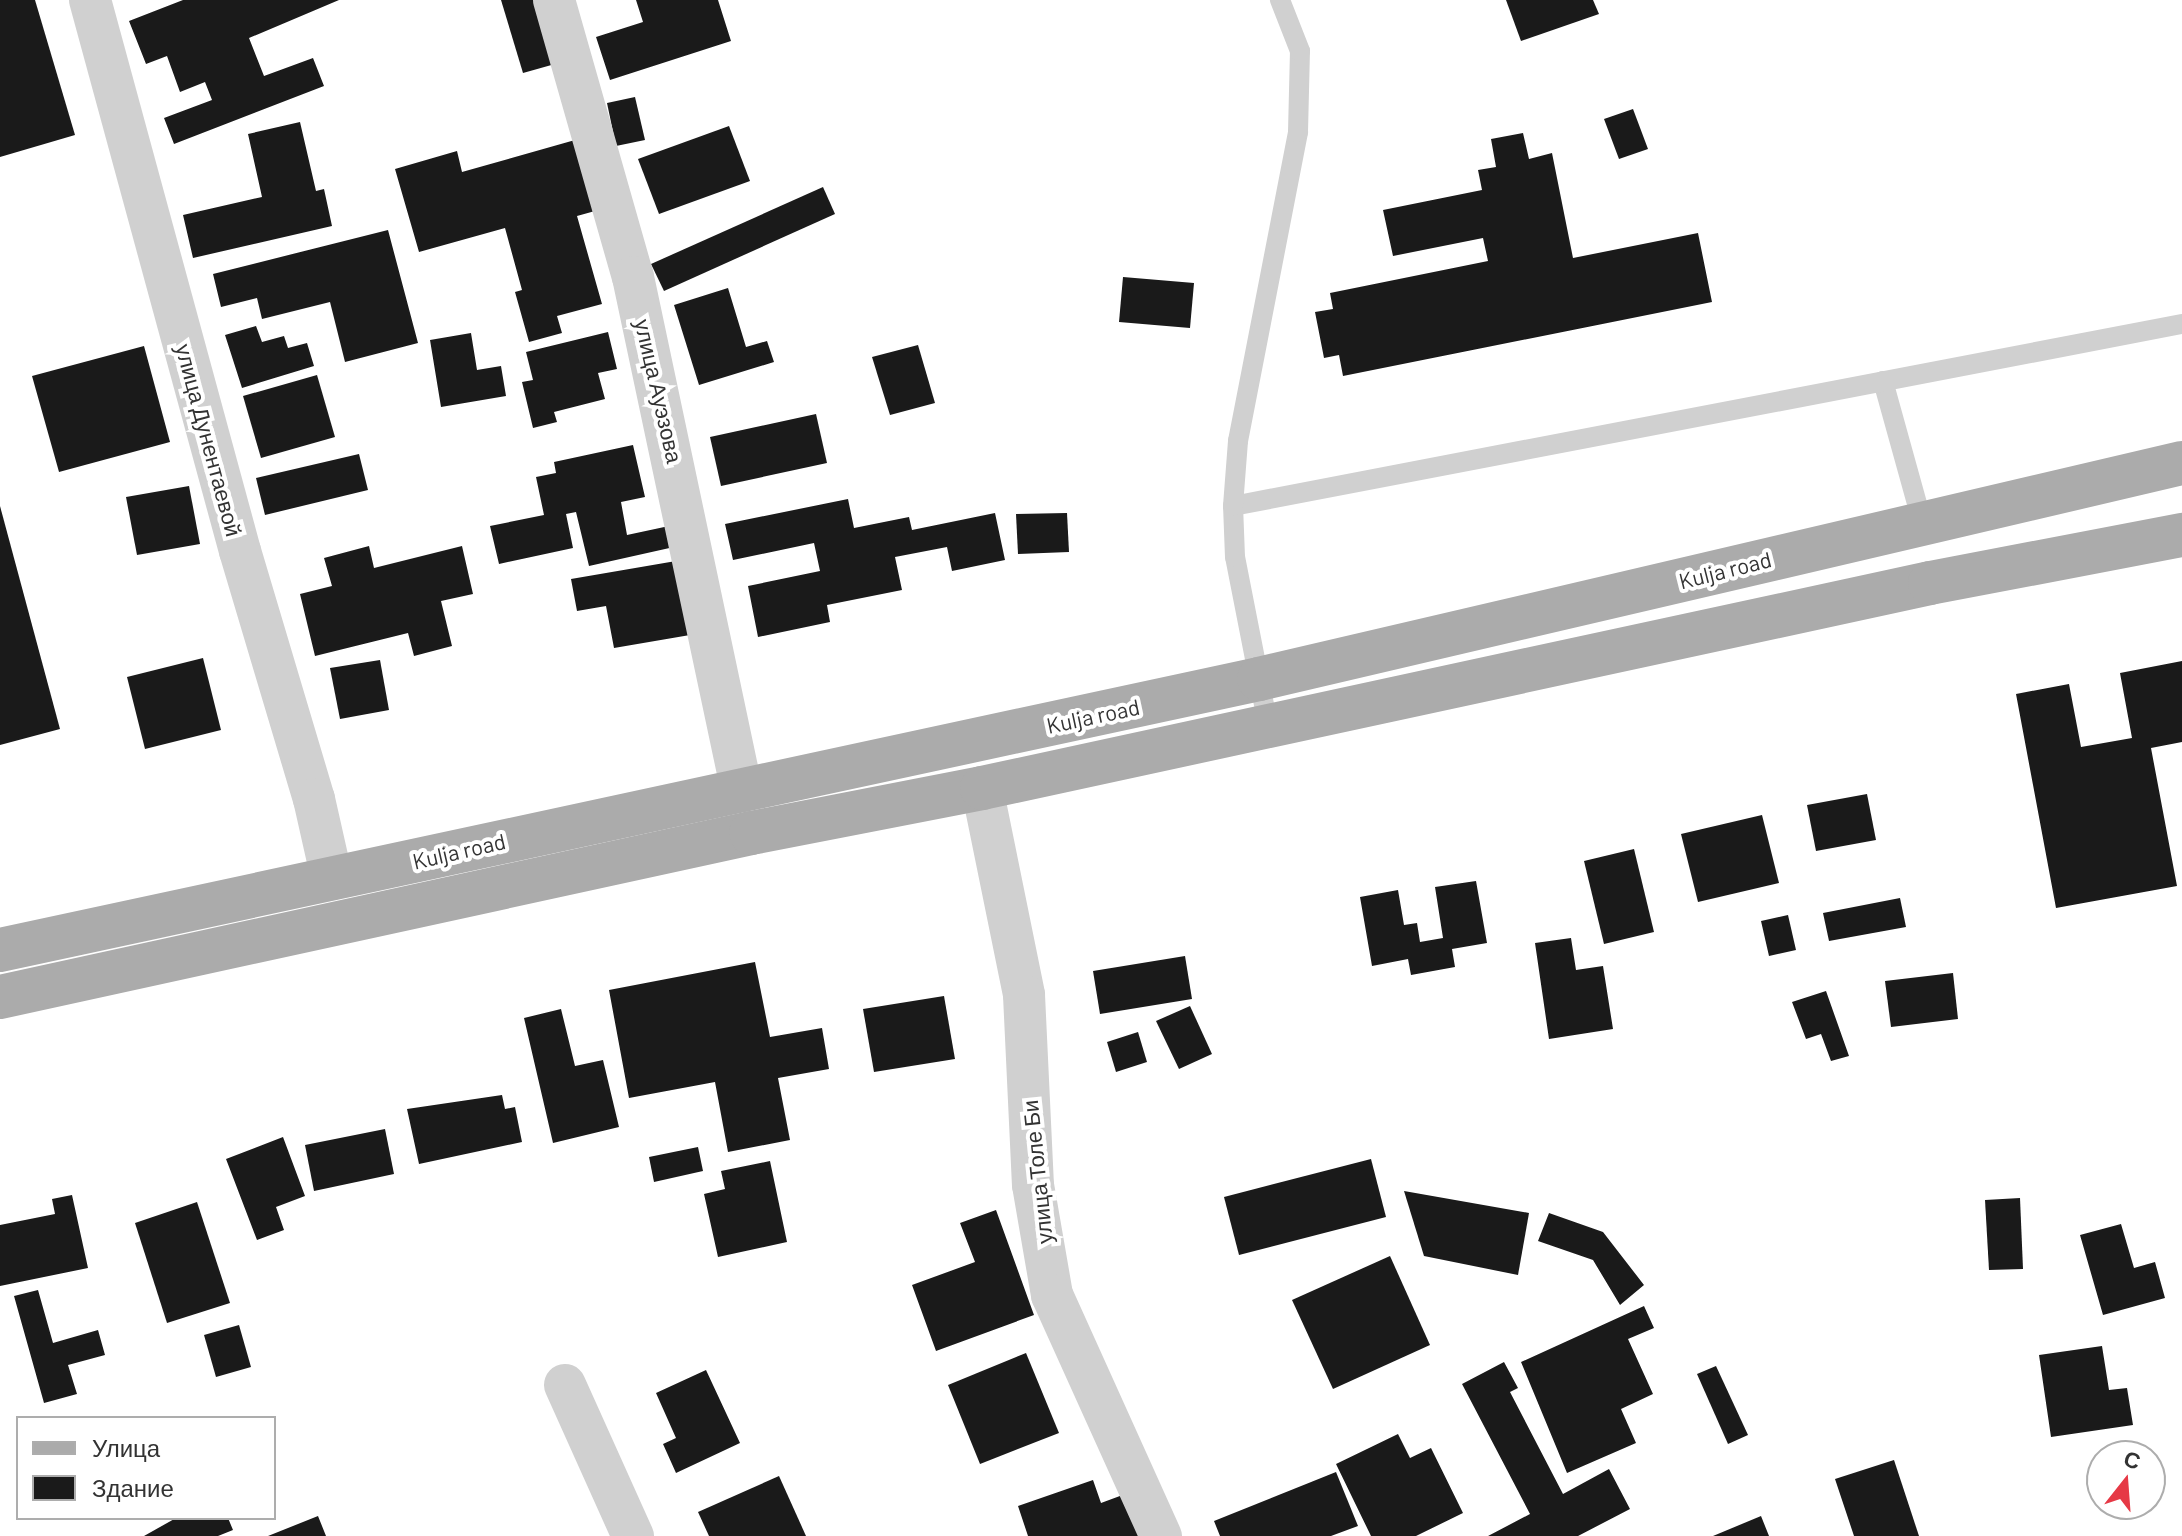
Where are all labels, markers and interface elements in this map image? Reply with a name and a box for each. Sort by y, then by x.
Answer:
street label: улица Ауэзова [630,317,688,465]
street label: улица Дунентаевой [171,341,247,539]
street label: Kulja road [1676,546,1774,594]
street label: Kulja road [1044,693,1142,739]
street label: Kulja road [410,828,508,874]
street label: улица Толе Би [1016,1099,1058,1245]
legend [16,1416,276,1520]
text: Улица [92,1433,160,1462]
north arrow [2086,1440,2166,1520]
text: С [2121,1444,2144,1474]
text: Здание [92,1473,174,1502]

